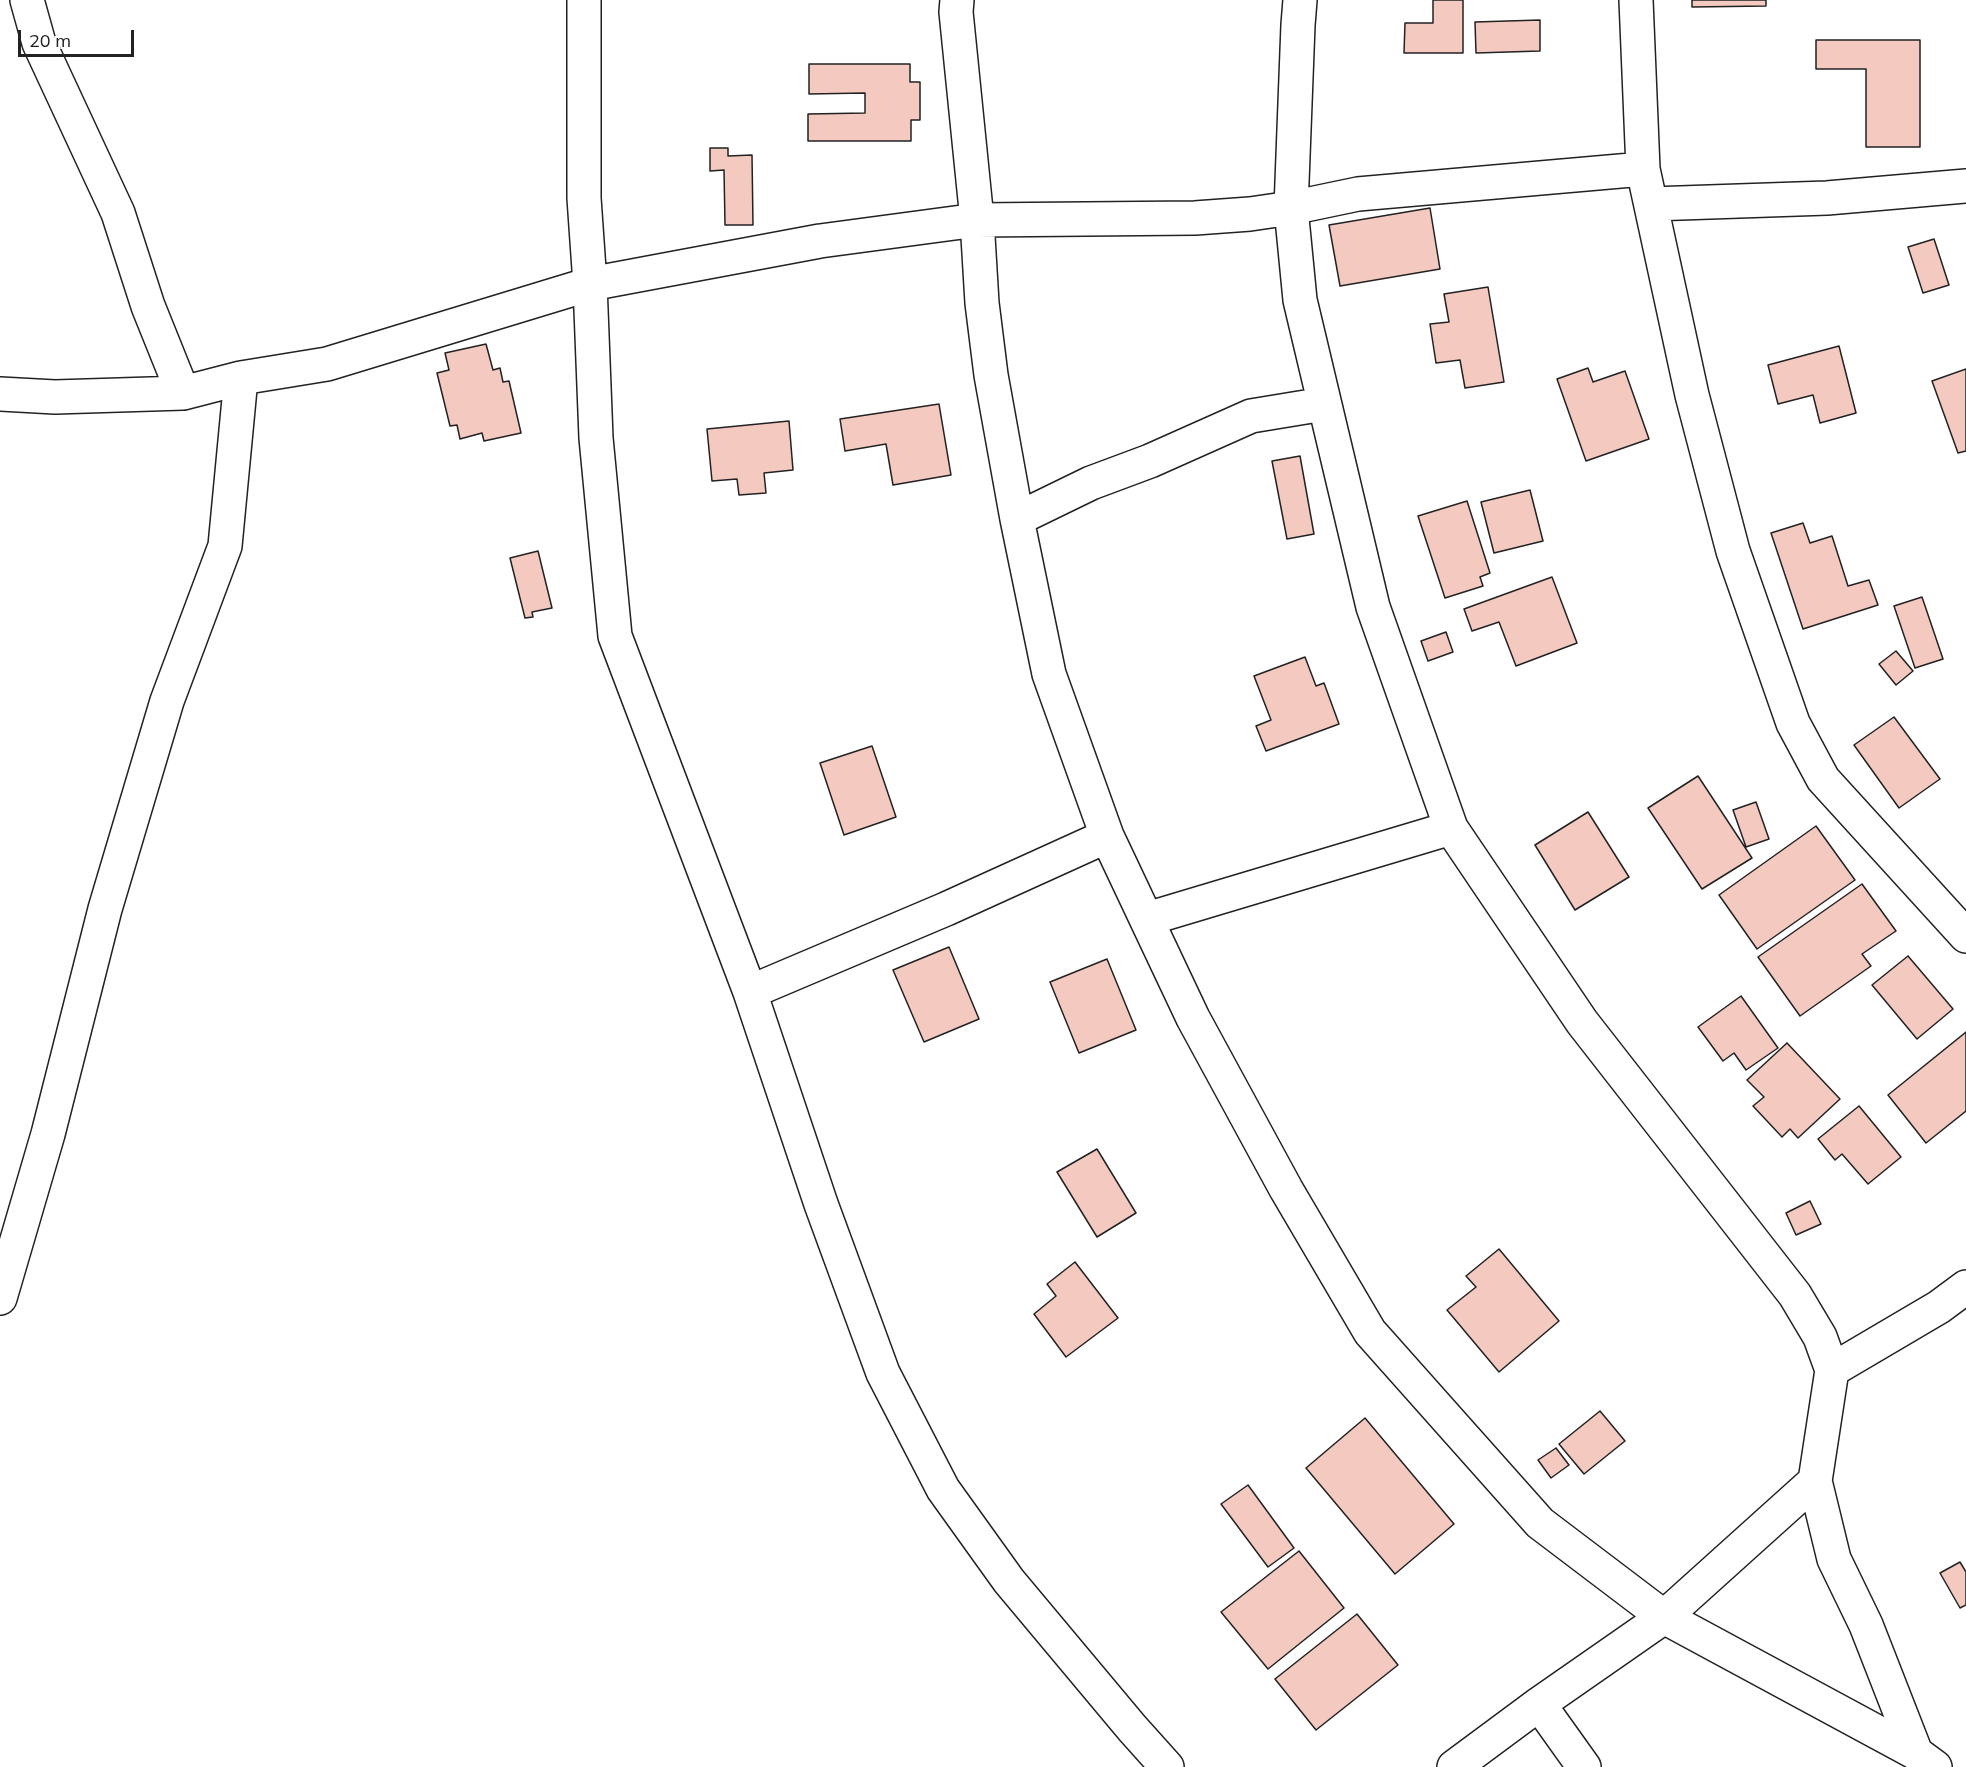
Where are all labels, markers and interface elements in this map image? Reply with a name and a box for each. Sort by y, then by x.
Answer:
scale bar [21,18,136,56]
text: 20 m [29,29,71,52]

